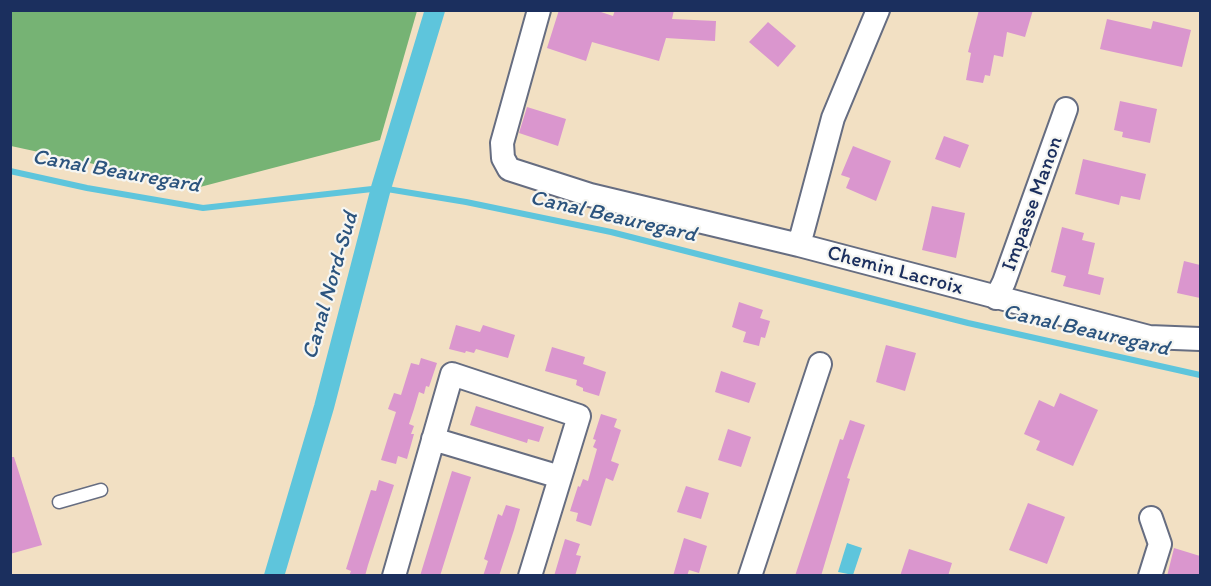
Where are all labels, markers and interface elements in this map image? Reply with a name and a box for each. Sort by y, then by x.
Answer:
street label: Impasse Manon [997,133,1069,275]
water label: Canal Beauregard [30,144,202,200]
water label: Canal Beauregard [527,185,699,249]
water label: Canal Nord-Sud [297,209,365,363]
street label: Chemin Lacroix [824,241,966,301]
water label: Canal Beauregard [1000,299,1172,363]

